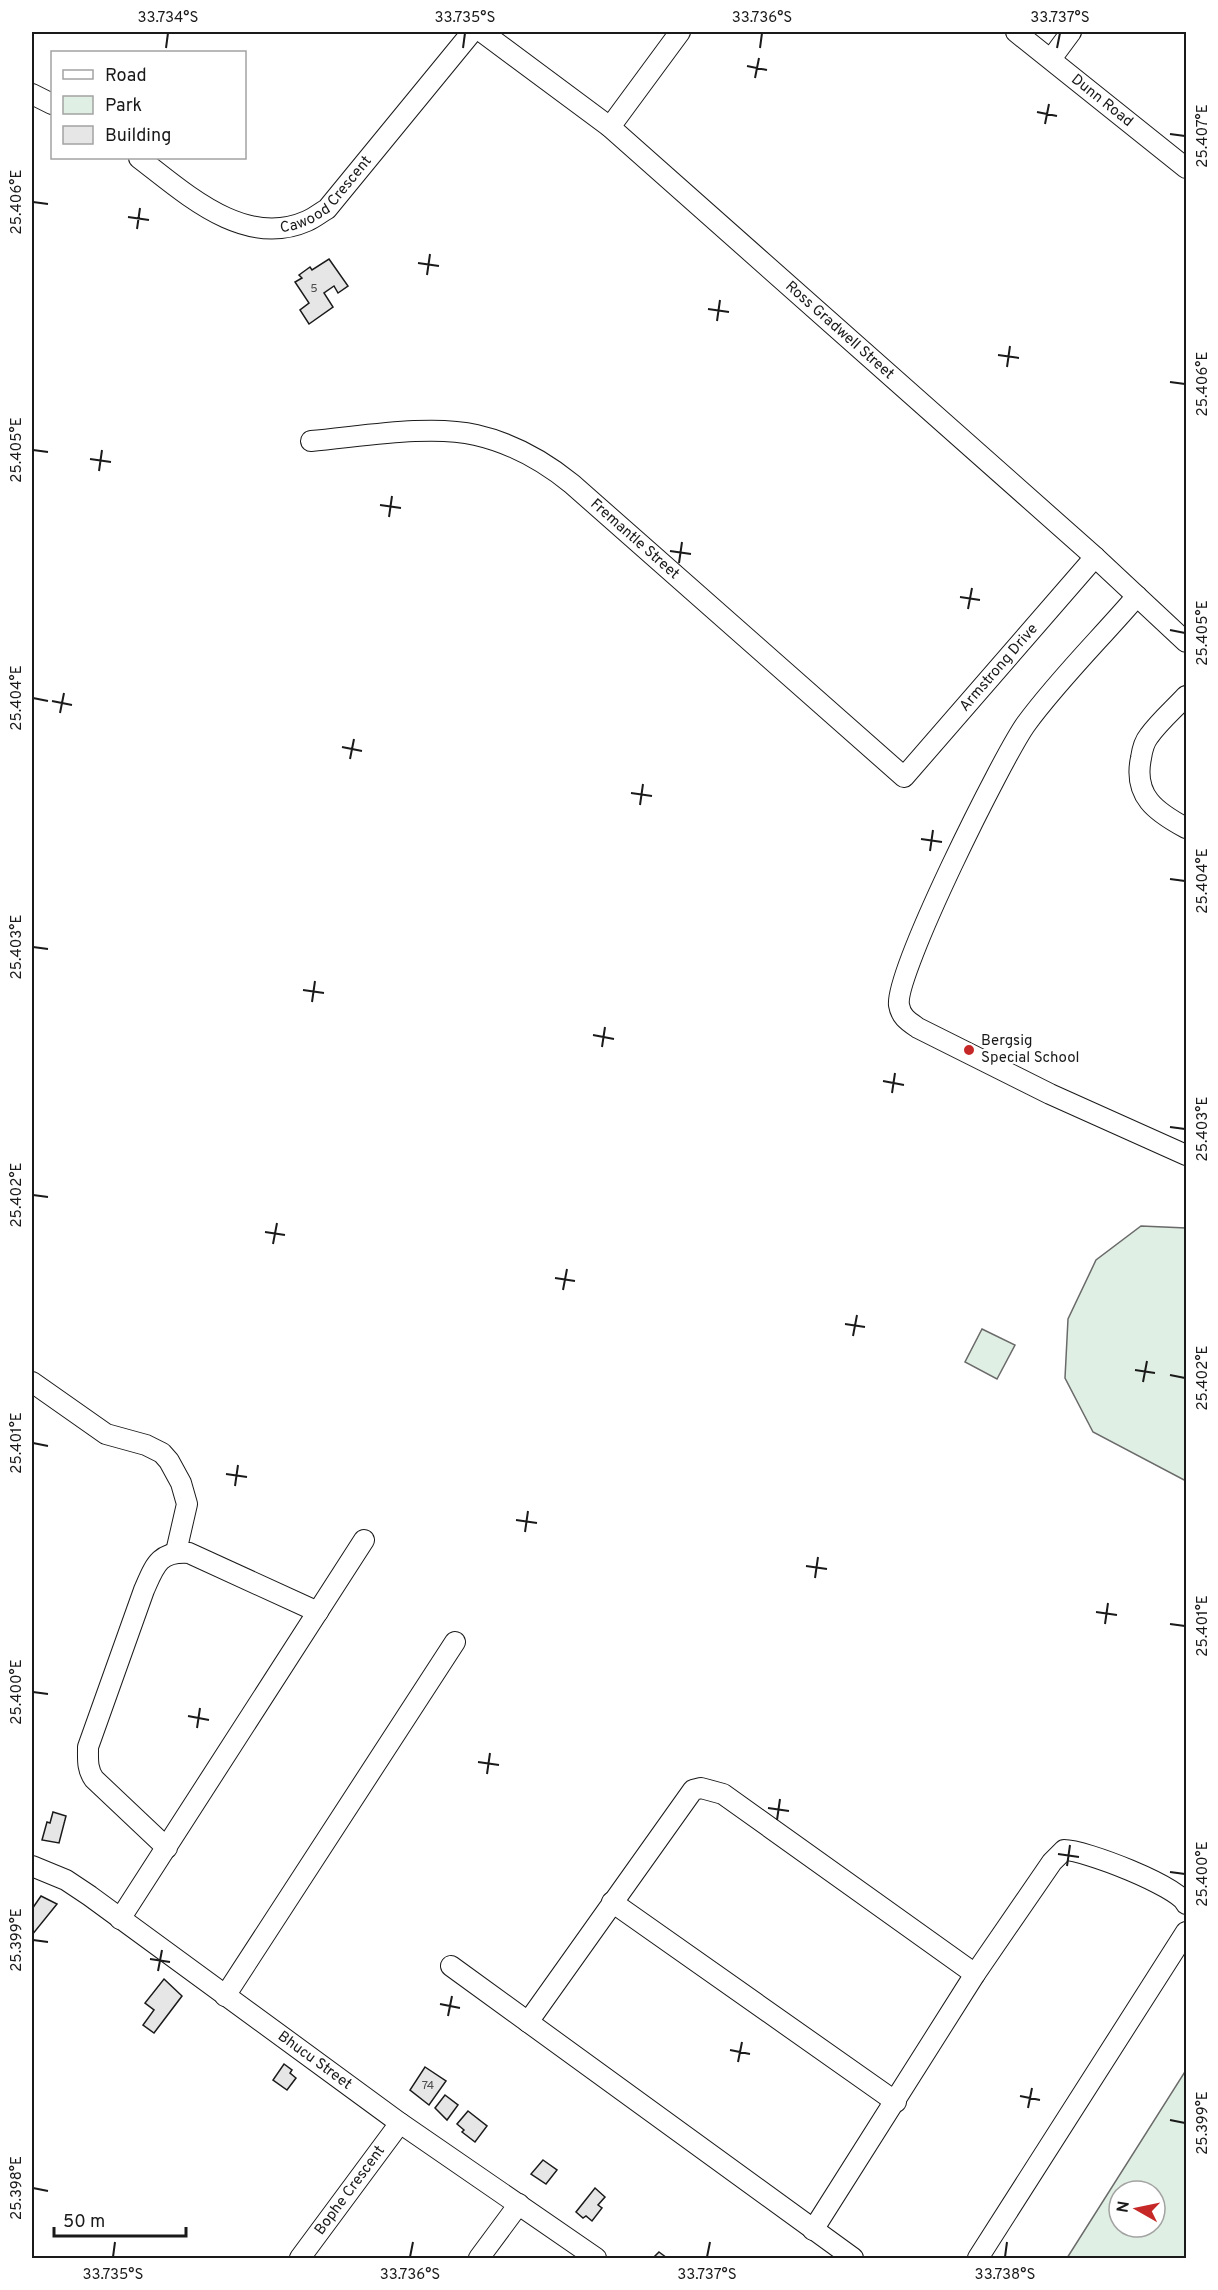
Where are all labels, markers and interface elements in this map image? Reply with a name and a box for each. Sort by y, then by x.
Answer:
text: 33.734°S [138,9,198,28]
text: 33.735°S [435,9,495,28]
text: 33.736°S [732,9,792,28]
text: 33.737°S [1030,9,1090,28]
legend [51,51,246,159]
text: Road [105,65,147,88]
street label: Dunn Road [1067,70,1137,131]
text: Park [105,95,142,118]
text: 25.407°E [1194,104,1213,168]
text: Building [105,125,171,148]
street label: Cawood Crescent [279,152,376,238]
text: 25.406°E [8,170,27,234]
street label: Ross Gradwell Street [781,277,898,384]
house number: 5 [310,281,318,297]
text: 25.406°E [1194,352,1213,416]
text: 25.405°E [8,417,27,483]
street label: Fremantle Street [586,495,683,584]
text: 25.405°E [1194,600,1213,666]
street label: Armstrong Drive [955,620,1042,716]
text: 25.404°E [8,665,27,731]
text: 25.404°E [1194,848,1213,914]
text: 25.403°E [8,915,27,979]
place label: Bergsig Special School [981,1032,1080,1068]
marker: Bergsig Special School [962,1043,976,1057]
text: 25.403°E [1194,1097,1213,1161]
text: 25.402°E [8,1162,27,1228]
text: 25.402°E [1194,1345,1213,1411]
text: 25.401°E [8,1412,27,1474]
text: 25.401°E [1194,1595,1213,1657]
text: 25.400°E [8,1659,27,1725]
text: 25.400°E [1194,1841,1213,1907]
text: 25.399°E [8,1908,27,1972]
street label: Bhucu Street [274,2027,355,2094]
house number: 74 [422,2078,434,2094]
text: 25.399°E [1194,2091,1213,2155]
street label: Bophe Crescent [311,2142,389,2239]
text: 25.398°E [8,2156,27,2220]
north arrow [1107,2179,1167,2239]
scale bar [54,2200,186,2238]
text: N [1113,2200,1135,2214]
text: 50 m [63,2211,105,2234]
text: 33.735°S [83,2266,143,2285]
text: 33.736°S [380,2266,440,2285]
text: 33.737°S [677,2266,737,2285]
text: 33.738°S [975,2266,1035,2285]

